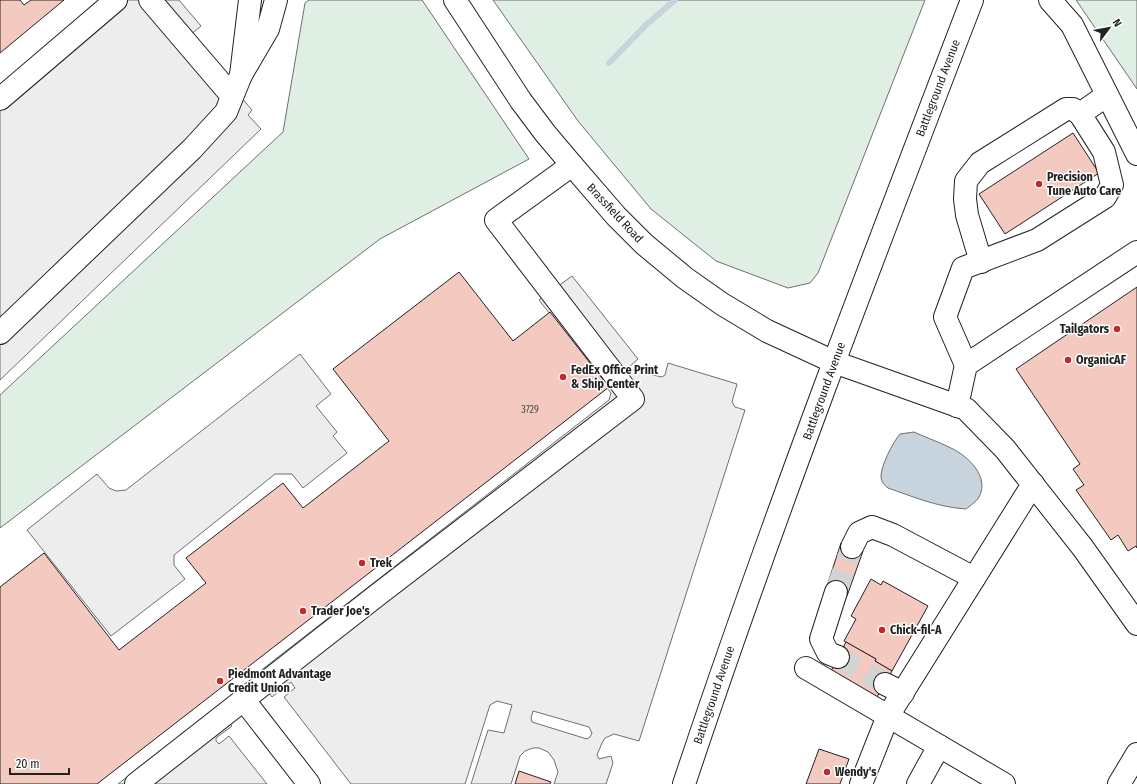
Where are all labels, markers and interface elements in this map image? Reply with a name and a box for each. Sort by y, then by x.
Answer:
north arrow [1089,8,1129,48]
text: N [1110,17,1124,29]
street label: Battleground Avenue [913,37,963,139]
place label: Precision Tune Auto Care [1047,170,1121,198]
marker: Precision Tune Auto Care [1034,179,1044,189]
street label: Brassfield Road [584,181,646,245]
place label: Tailgators [1060,322,1110,336]
marker: Tailgators [1112,324,1122,334]
street label: Battleground Avenue [800,340,848,442]
place label: OrganicAF [1076,353,1127,367]
marker: OrganicAF [1063,355,1073,365]
place label: FedEx Office Print & Ship Center [571,363,659,391]
marker: FedEx Office Print & Ship Center [558,372,568,382]
house number: 3729 [521,404,539,416]
place label: Trek [370,556,393,570]
marker: Trek [357,558,367,568]
place label: Trader Joe's [311,604,370,618]
marker: Trader Joe's [298,606,308,616]
place label: Chick-fil-A [890,623,942,637]
marker: Chick-fil-A [877,625,887,635]
street label: Battleground Avenue [691,644,737,746]
place label: Piedmont Advantage Credit Union [228,667,331,695]
marker: Piedmont Advantage Credit Union [215,676,225,686]
scale bar [10,750,69,776]
text: 20 m [16,757,40,771]
place label: Wendy's [835,765,877,779]
marker: Wendy's [822,767,832,777]

